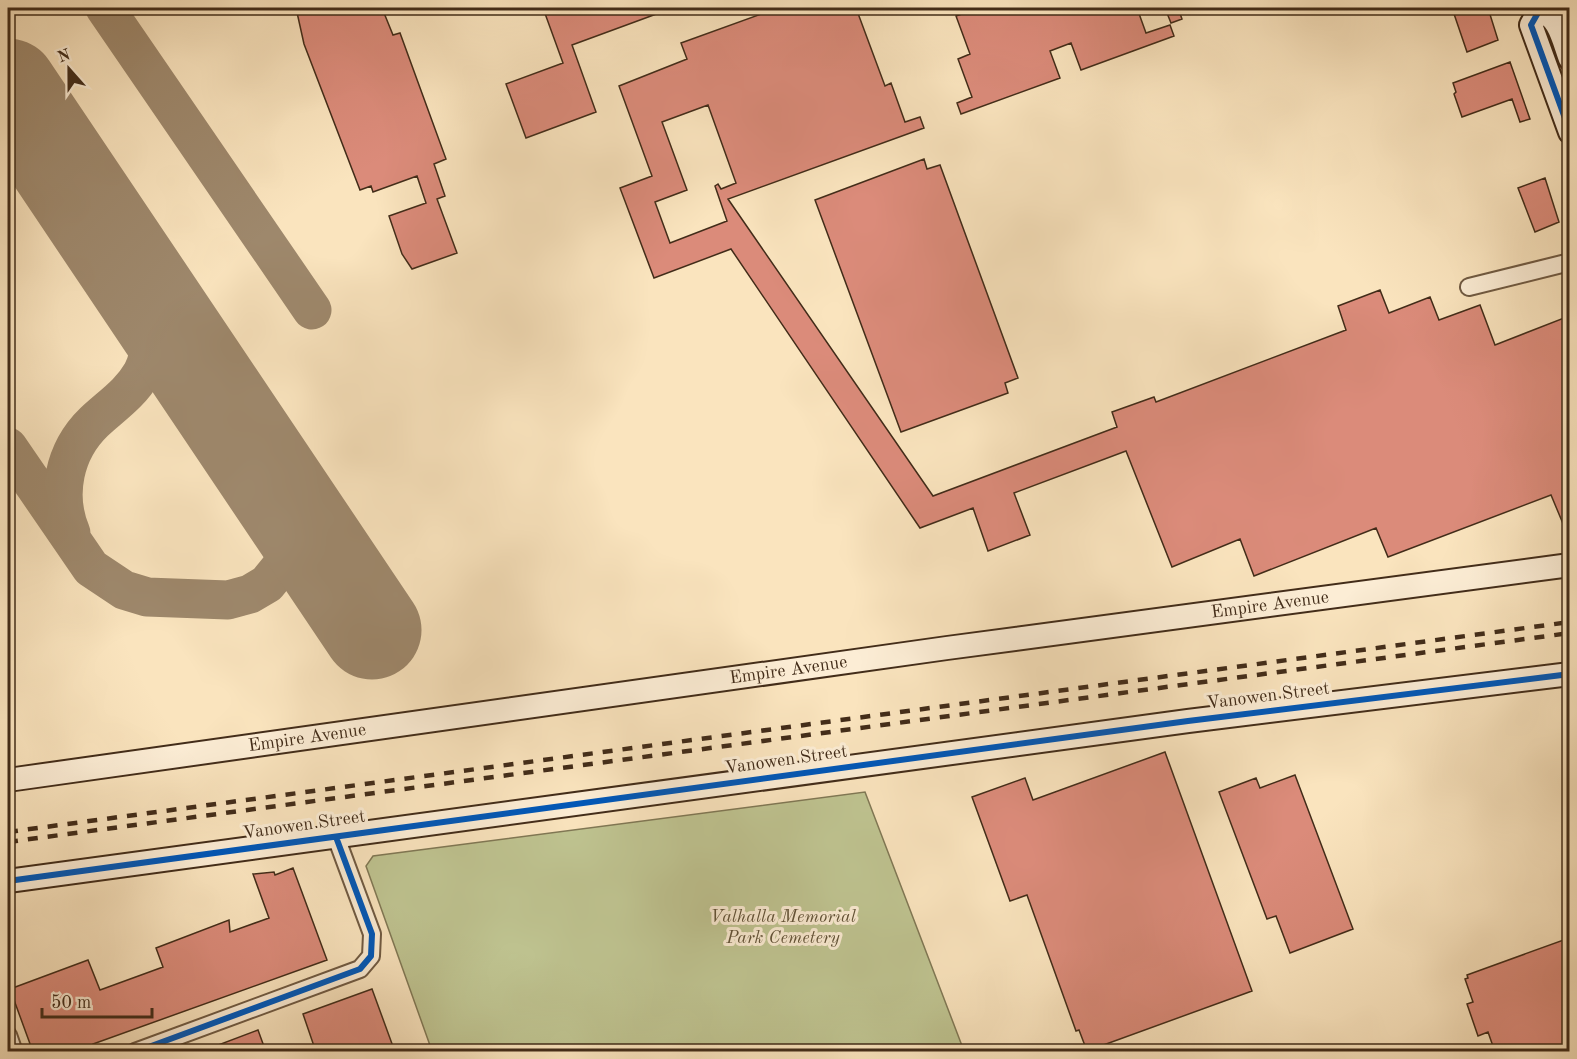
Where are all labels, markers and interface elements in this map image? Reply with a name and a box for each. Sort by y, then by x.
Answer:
north arrow [39,39,99,99]
text: N [56,47,74,67]
street label: Empire Avenue [1210,588,1330,622]
street label: Empire Avenue [728,653,848,687]
street label: Vanowen Street [1206,680,1330,712]
street label: Empire Avenue [247,721,367,755]
street label: Vanowen Street [724,742,848,778]
street label: Vanowen Street [242,807,366,843]
park label: Valhalla Memorial Park Cemetery [710,908,857,947]
scale bar [42,981,152,1019]
text: 50 m [51,994,91,1012]

